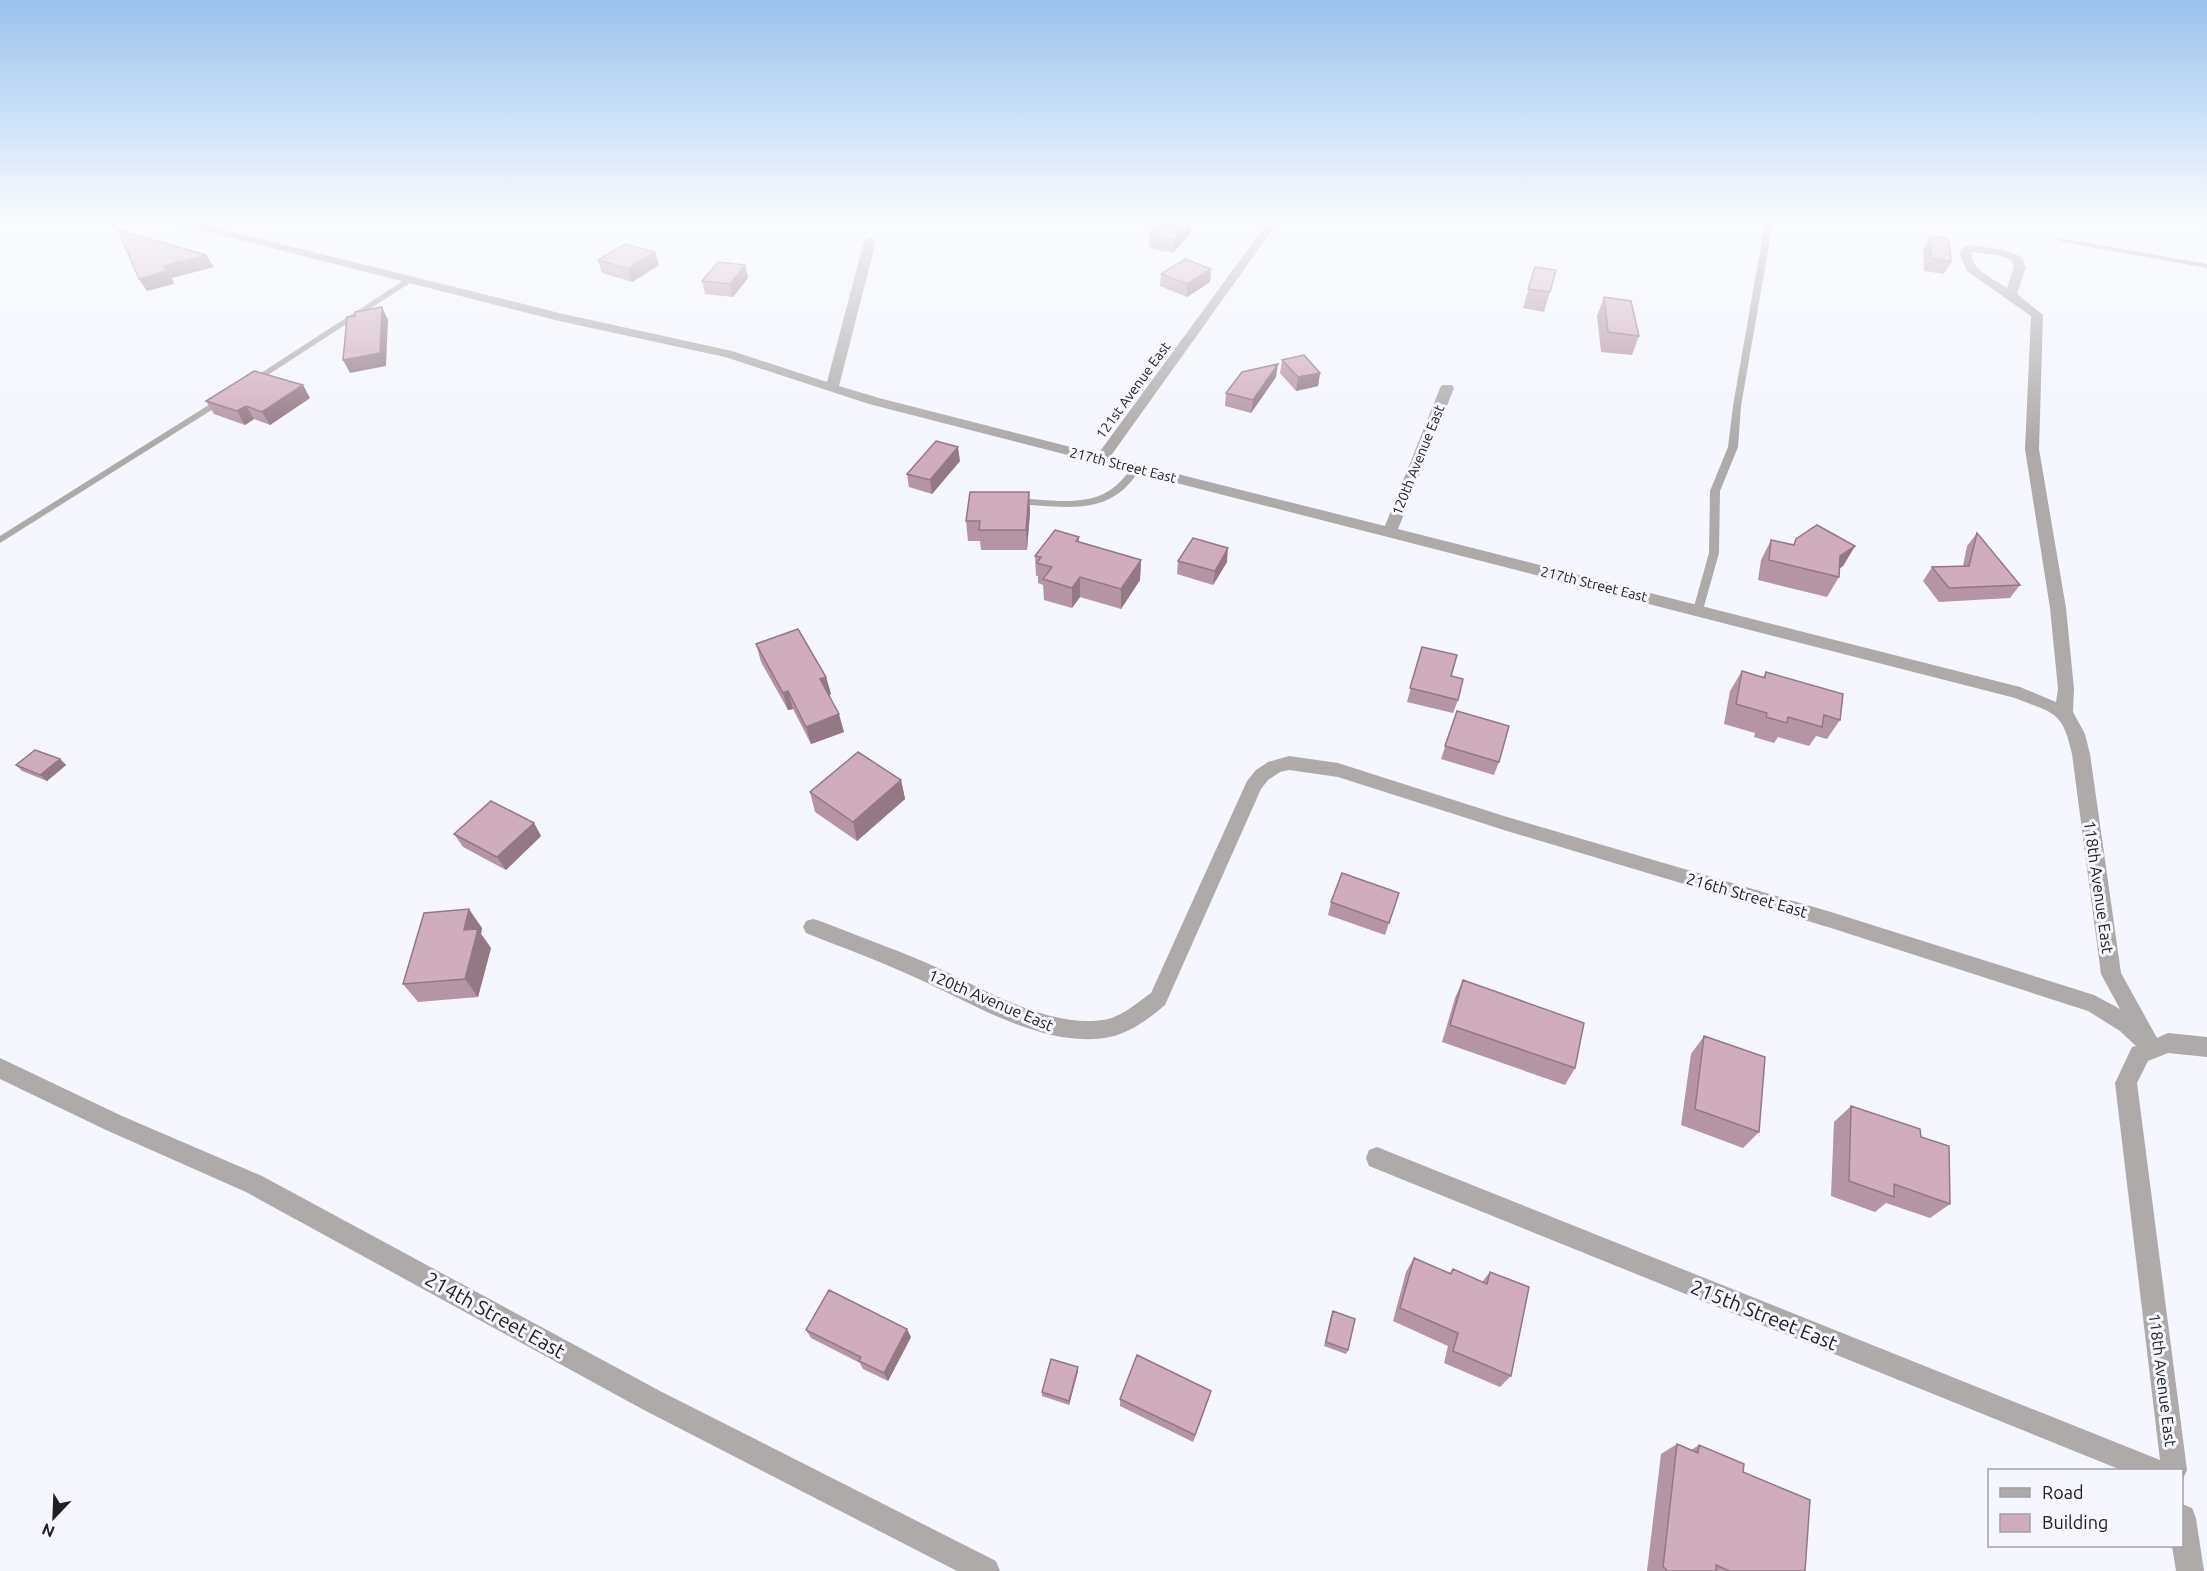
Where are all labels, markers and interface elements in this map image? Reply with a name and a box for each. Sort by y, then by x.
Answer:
street label: 121st Avenue East [1093,338,1174,441]
street label: 120th Avenue East [1389,402,1448,517]
street label: 217th Street East [1068,444,1178,486]
street label: 217th Street East [1539,563,1649,605]
street label: 118th Avenue East [2081,819,2117,955]
street label: 216th Street East [1684,869,1810,921]
street label: 120th Avenue East [926,966,1057,1035]
street label: 214th Street East [421,1267,569,1363]
street label: 215th Street East [1687,1275,1841,1354]
street label: 118th Avenue East [2146,1312,2180,1448]
legend [1988,1469,2183,1547]
text: Road [2042,1482,2084,1502]
north arrow [24,1487,84,1547]
text: Building [2042,1512,2108,1532]
text: N [39,1520,57,1541]

